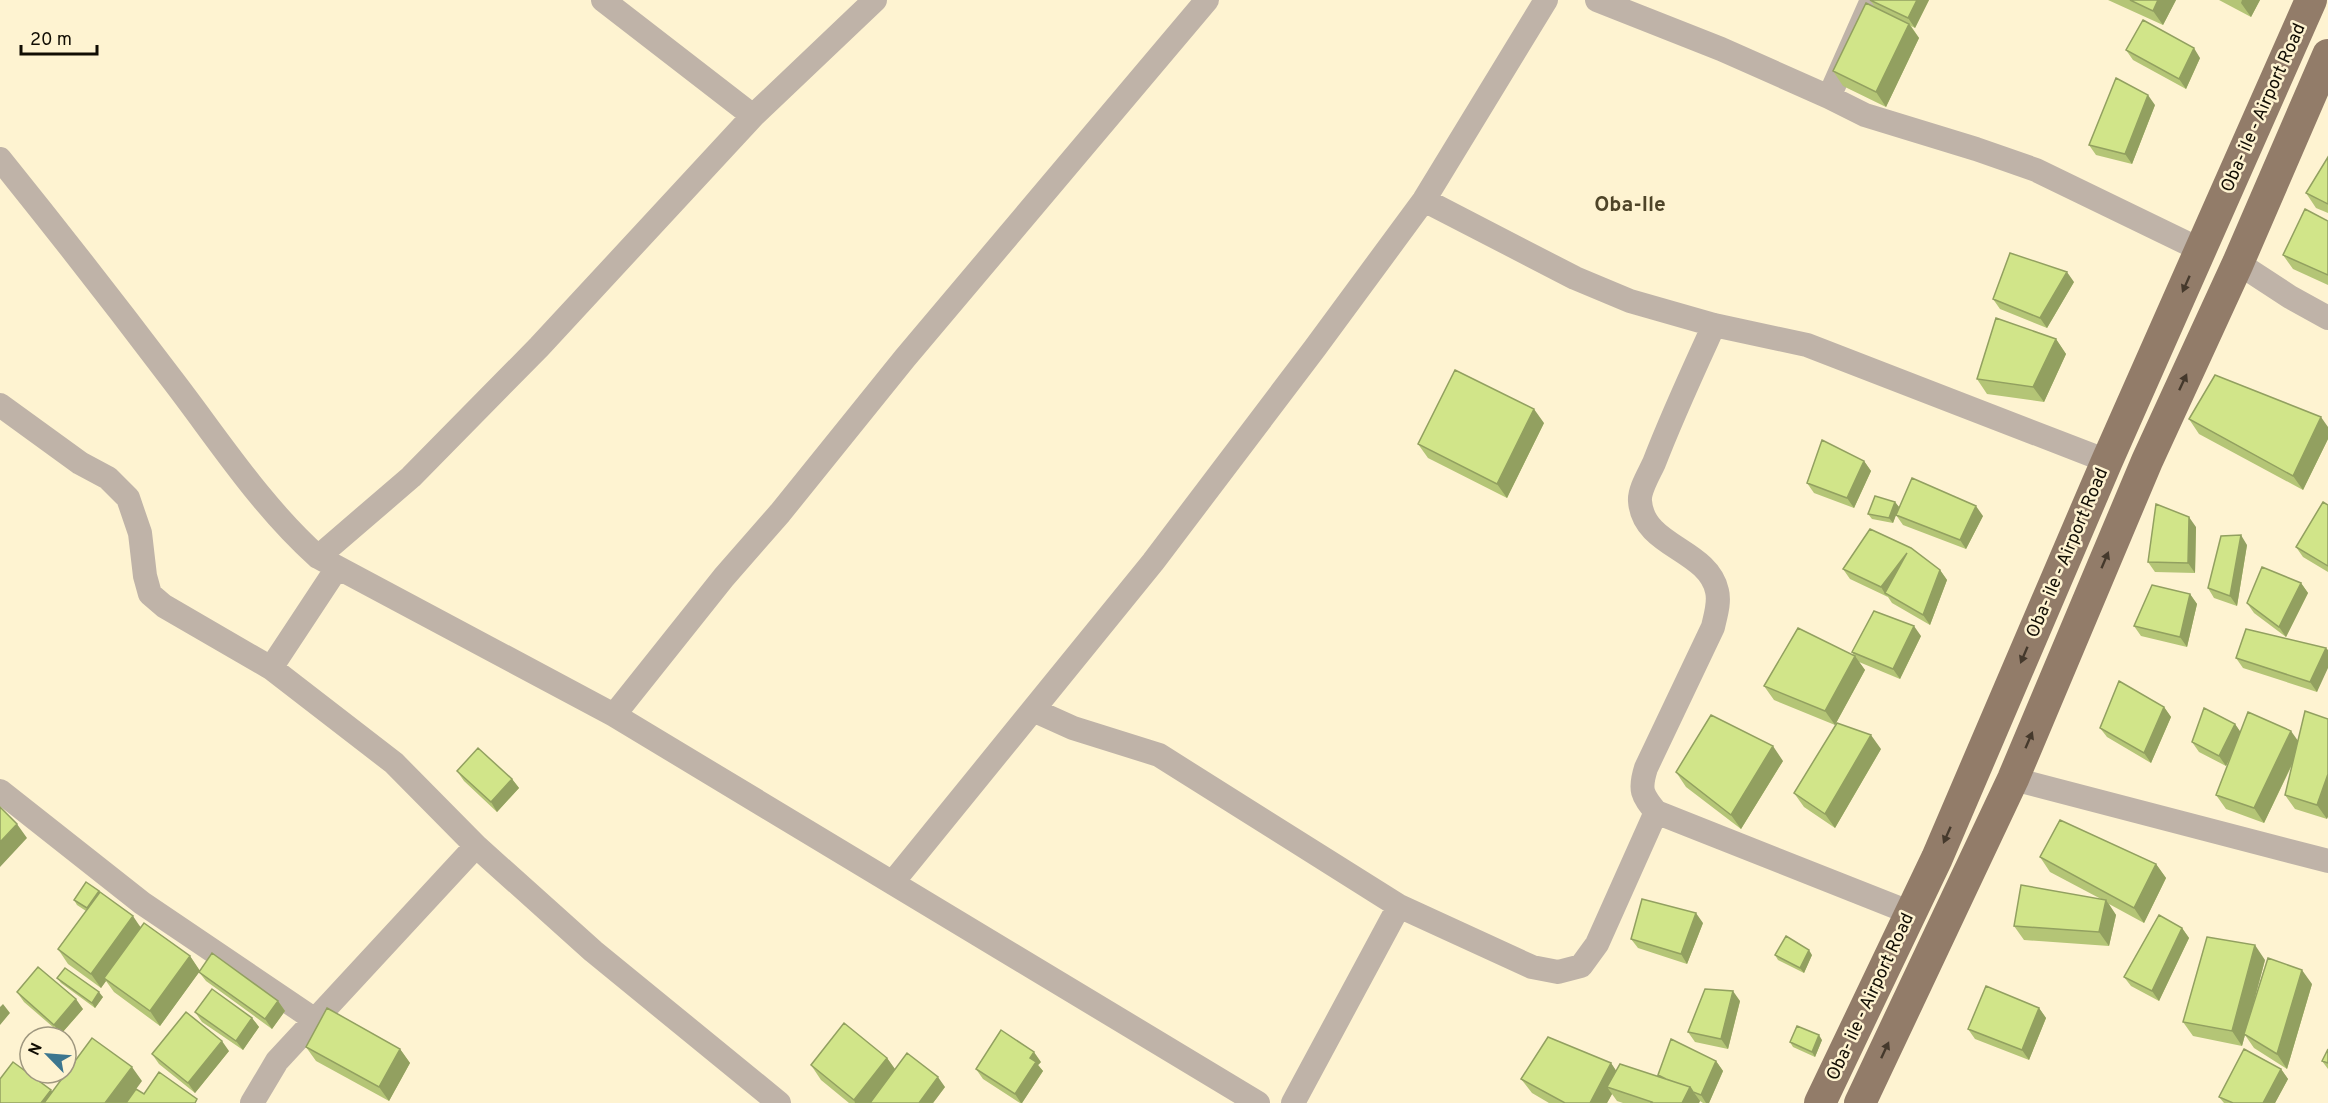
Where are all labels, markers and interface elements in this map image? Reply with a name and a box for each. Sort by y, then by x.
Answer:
scale bar [21,18,98,56]
street label: Oba- ile - Airport Road [2216,20,2312,196]
text: 20 m [30,29,72,52]
district label: Oba-Ile [1594,192,1666,219]
one-way arrow [2181,276,2191,294]
one-way arrow [2179,373,2188,390]
street label: Oba- ile - Airport Road [2022,465,2114,641]
one-way arrow [2100,551,2110,569]
one-way arrow [2019,647,2029,665]
one-way arrow [2024,731,2034,749]
one-way arrow [1942,826,1952,844]
street label: Oba- ile - Airport Road [1822,909,1920,1085]
north arrow [18,1025,78,1085]
text: N [25,1040,48,1059]
one-way arrow [1880,1042,1889,1059]

